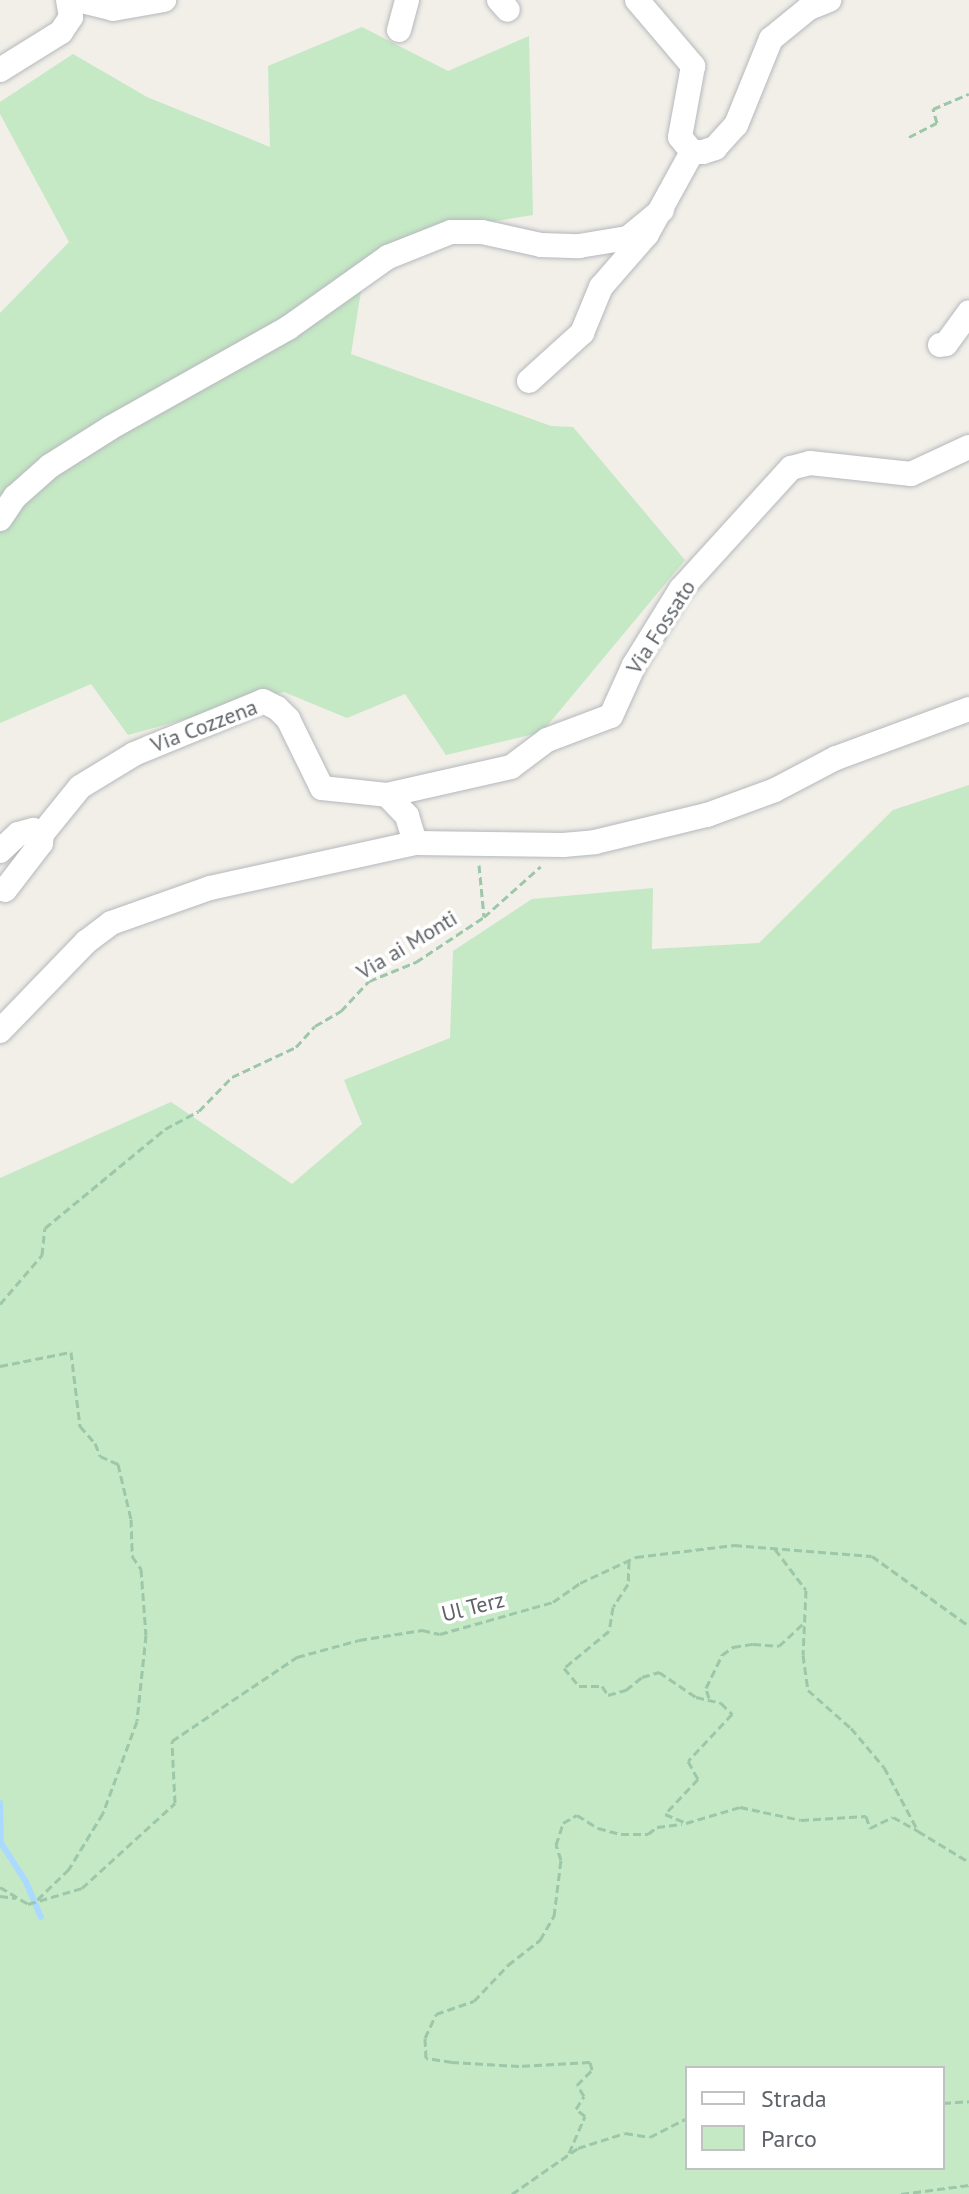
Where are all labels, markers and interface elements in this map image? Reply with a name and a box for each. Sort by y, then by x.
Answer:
street label: Via Fossato [621,575,701,679]
street label: Via Cozzena [147,694,261,758]
street label: Via ai Monti [352,905,462,985]
street label: Ul Terz [439,1586,507,1628]
legend [685,2066,945,2170]
text: Strada [761,2083,827,2114]
text: Parco [761,2123,817,2154]

